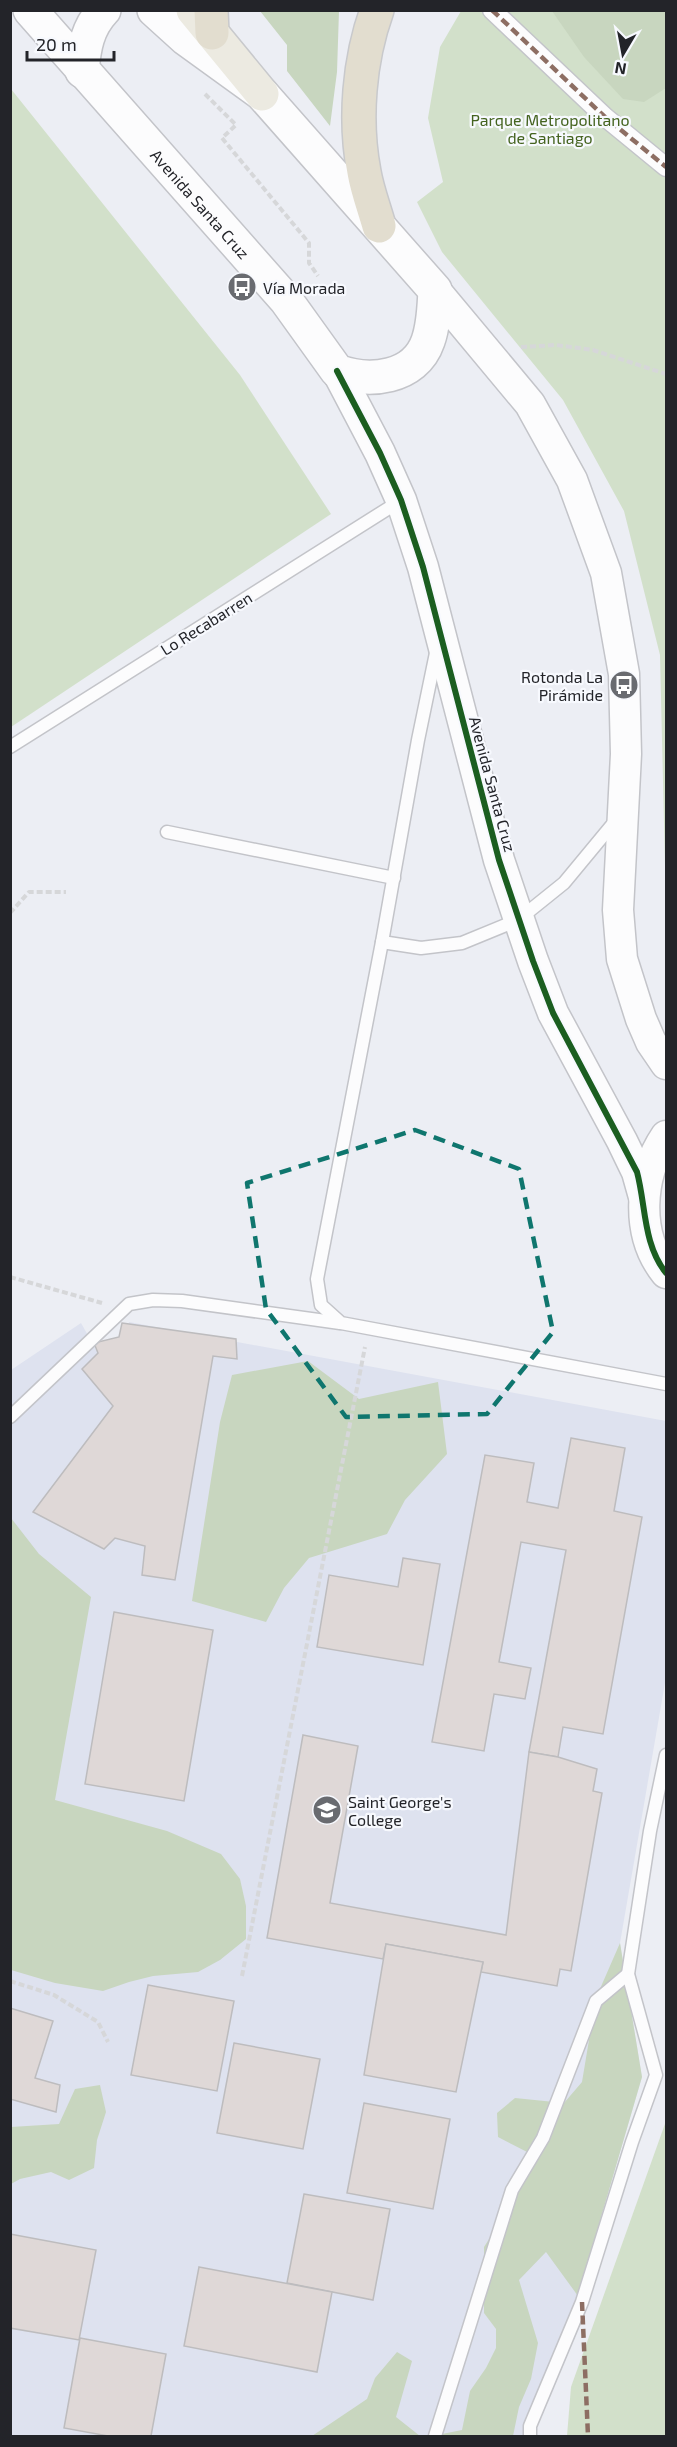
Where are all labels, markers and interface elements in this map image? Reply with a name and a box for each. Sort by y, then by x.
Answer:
scale bar [27,24,114,62]
north arrow [593,24,653,84]
text: 20 m [36,33,77,55]
text: N [613,59,628,80]
park label: Parque Metropolitano de Santiago [470,110,630,147]
street label: Avenida Santa Cruz [147,145,254,262]
bus stop icon: Vía Morada [226,271,258,303]
place label: Vía Morada [263,278,345,297]
street label: Lo Recabarren [157,587,255,659]
place label: Rotonda La Pirámide [521,667,603,704]
bus stop icon: Rotonda La Pirámide [608,669,640,701]
street label: Avenida Santa Cruz [466,714,520,854]
place label: Saint George's College [348,1792,452,1829]
school or university icon: Saint George's College [311,1794,343,1826]

